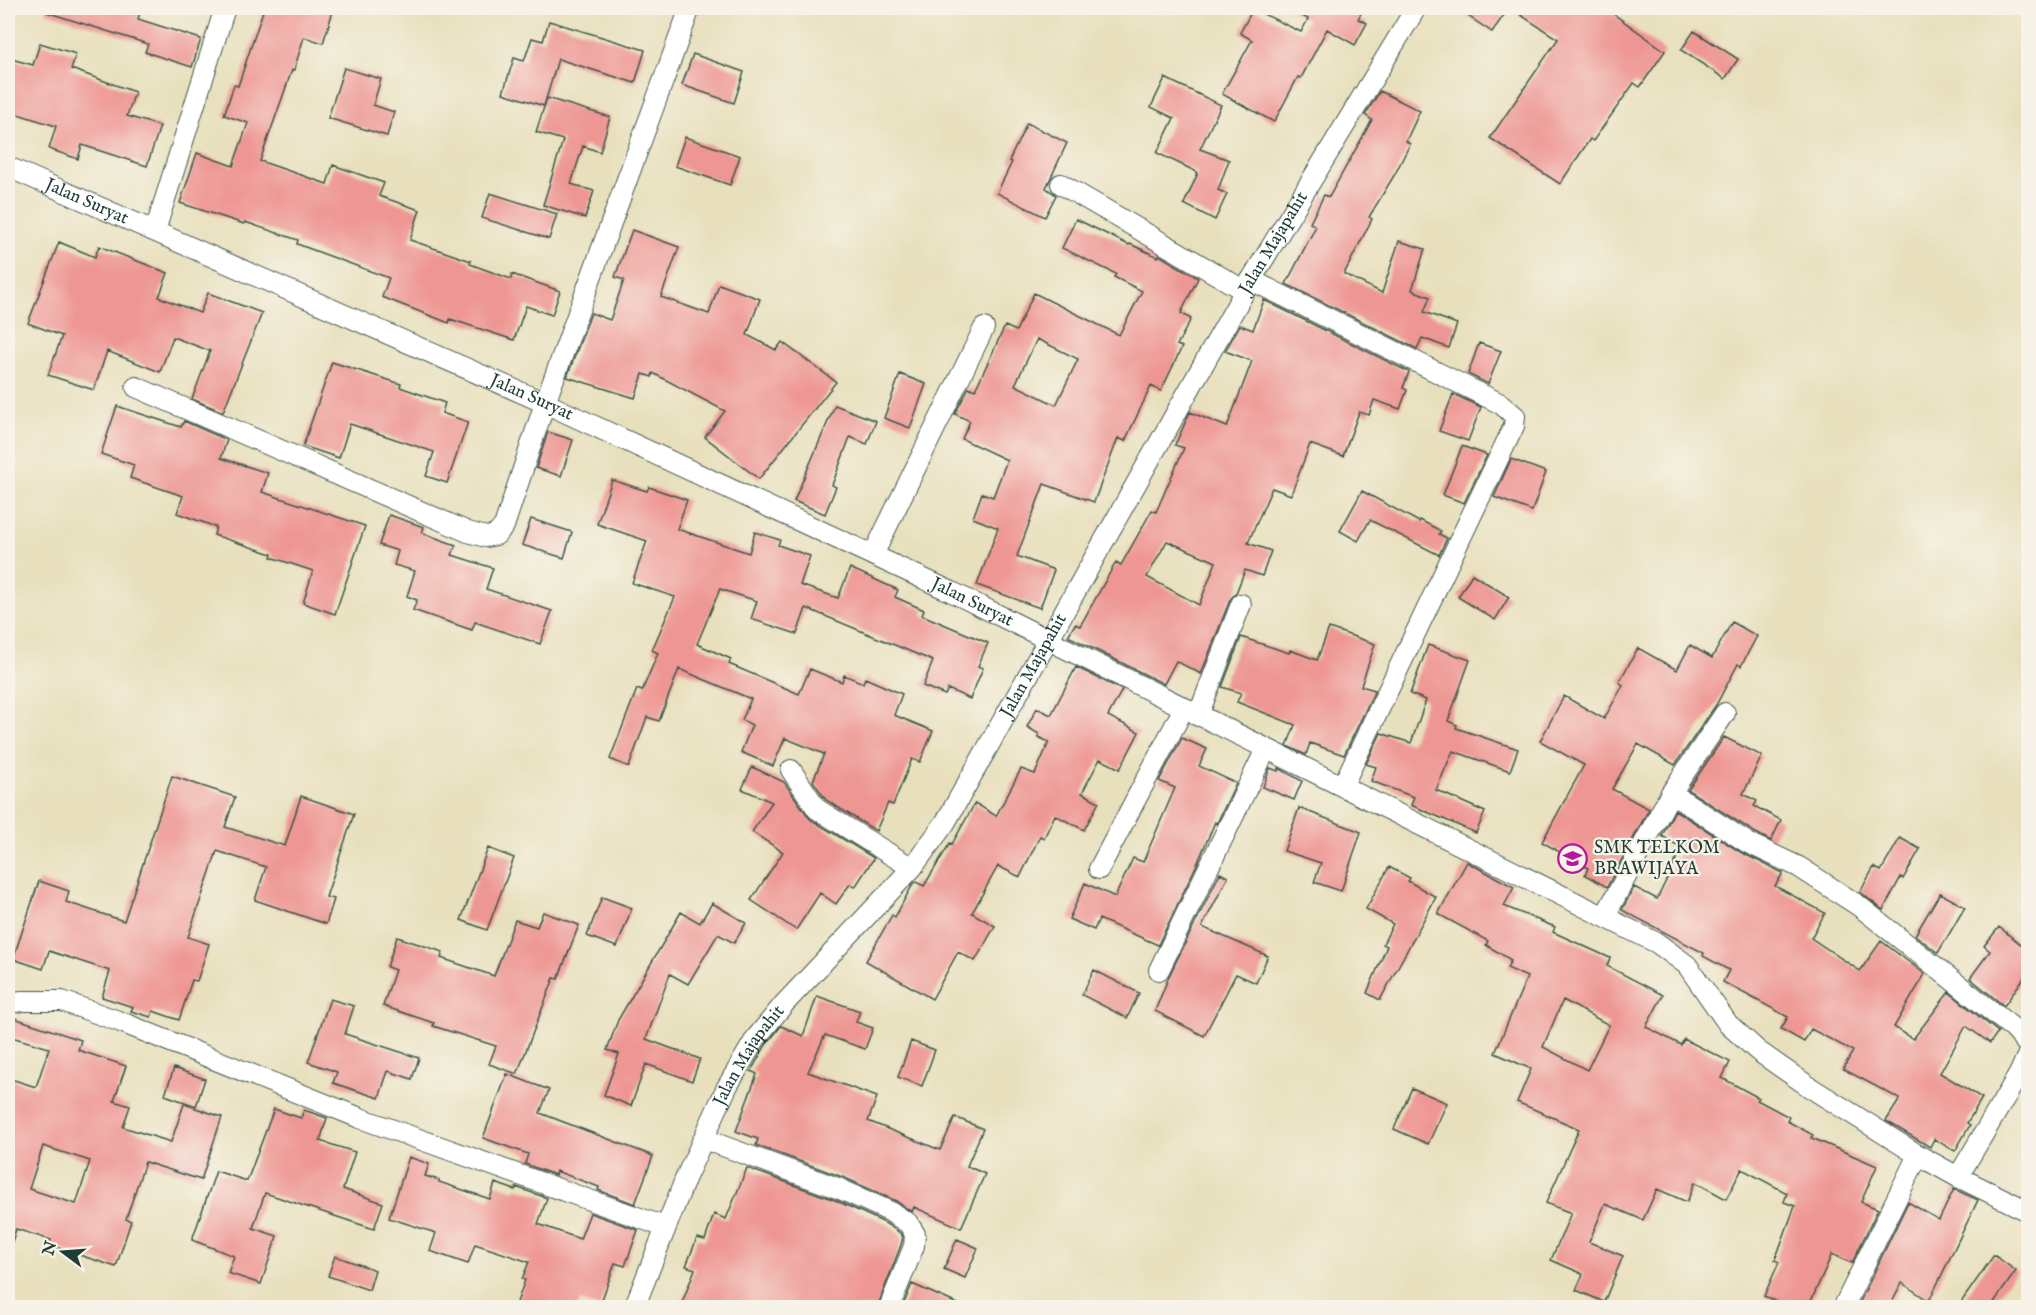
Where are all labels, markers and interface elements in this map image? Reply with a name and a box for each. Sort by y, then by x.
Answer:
street label: Jalan Suryat [40,172,132,230]
street label: Jalan Majapahit [1233,187,1313,300]
street label: Jalan Suryat [485,368,577,426]
street label: Jalan Suryat [926,572,1017,632]
street label: Jalan Majapahit [994,610,1072,723]
place label: SMK TELKOM BRAWIJAYA [1594,837,1720,881]
school or university icon: SMK TELKOM BRAWIJAYA [1557,842,1589,874]
street label: Jalan Majapahit [708,1000,790,1112]
north arrow [33,1222,93,1282]
text: N [39,1239,62,1259]

